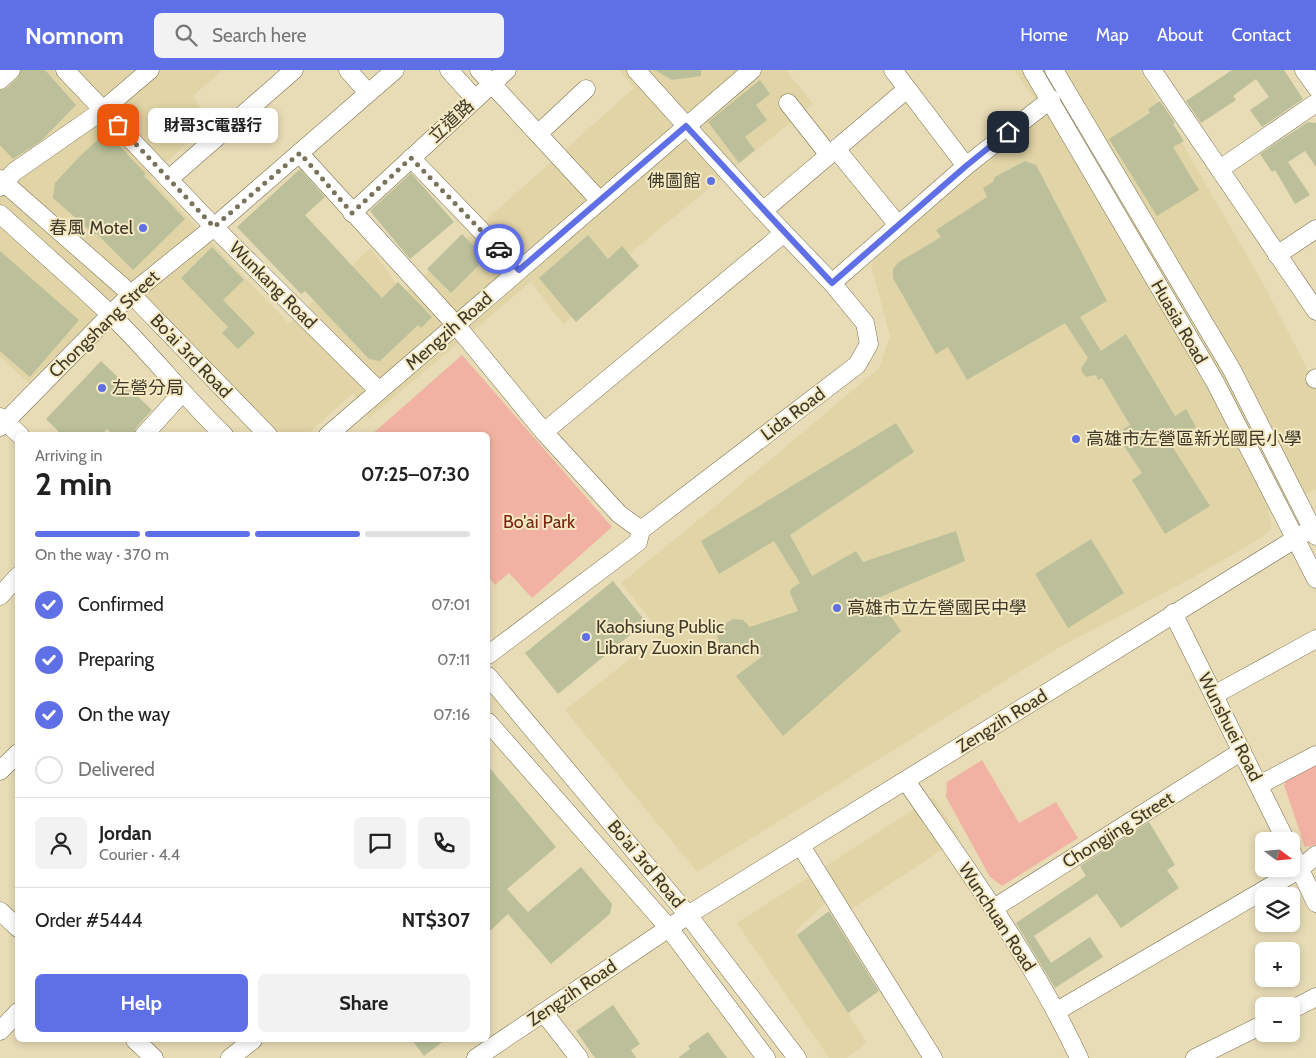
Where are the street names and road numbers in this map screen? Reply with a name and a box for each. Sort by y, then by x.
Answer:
street label: 立道路 [424,95,478,147]
street label: Wunkang Road [225,237,321,333]
street label: Chongshang Street [44,266,164,382]
street label: Huasia Road [1146,276,1212,368]
street label: Mengzih Road [401,287,497,375]
street label: Bo'ai 3rd Road [146,310,236,402]
street label: Lida Road [757,383,829,445]
street label: Wunshuei Road [1193,669,1267,785]
street label: Zengzih Road [953,684,1051,758]
street label: Chongjing Street [1058,787,1178,873]
street label: Bo'ai 3rd Road [603,816,689,912]
street label: Wunchuan Road [954,859,1040,975]
street label: Zengzih Road [523,955,621,1031]

